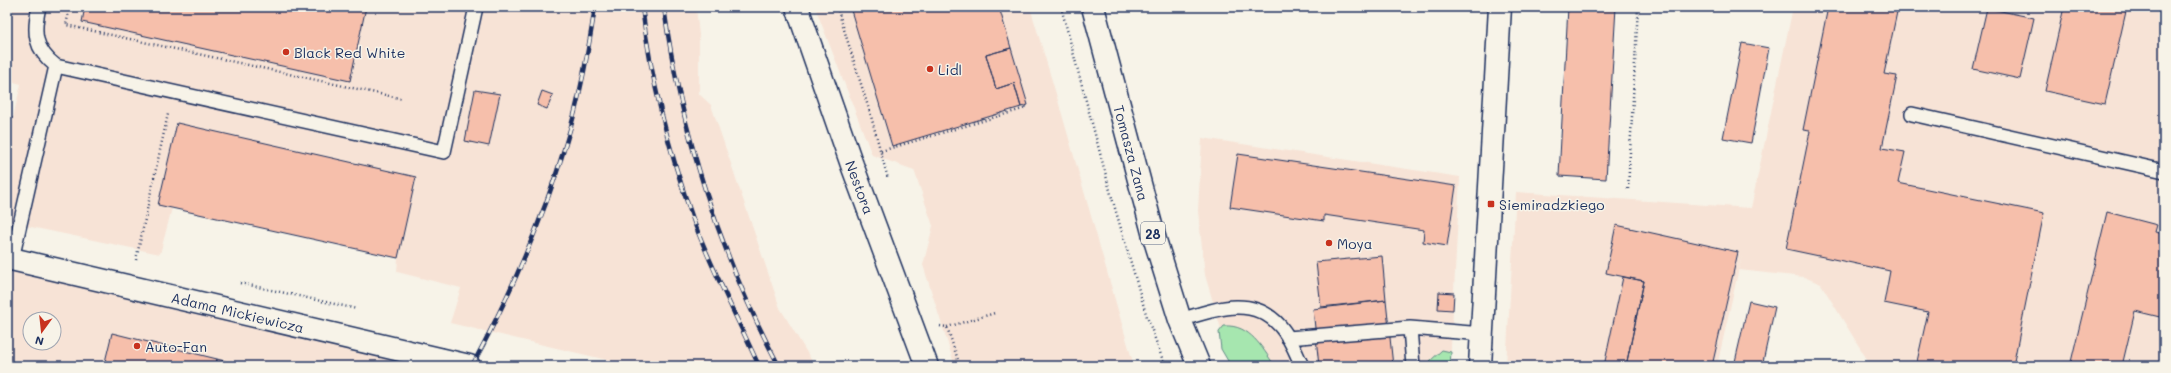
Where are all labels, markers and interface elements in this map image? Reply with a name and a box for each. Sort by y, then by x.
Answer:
place label: Black Red White [294,43,405,62]
marker: Black Red White [281,47,291,57]
place label: Lidl [938,60,962,79]
marker: Lidl [925,64,935,74]
street label: Tomasza Zana [1110,103,1154,203]
street label: Nestora [842,158,879,217]
place label: Siemiradzkiego [1499,195,1605,214]
marker: Siemiradzkiego [1486,199,1496,209]
road number: 28 [1141,222,1165,244]
place label: Moya [1337,234,1373,253]
marker: Moya [1324,238,1334,248]
street label: Adama Mickiewicza [170,287,306,337]
north arrow [22,311,62,351]
text: N [33,333,45,349]
place label: Auto-Fan [145,337,207,356]
marker: Auto-Fan [132,341,142,351]

